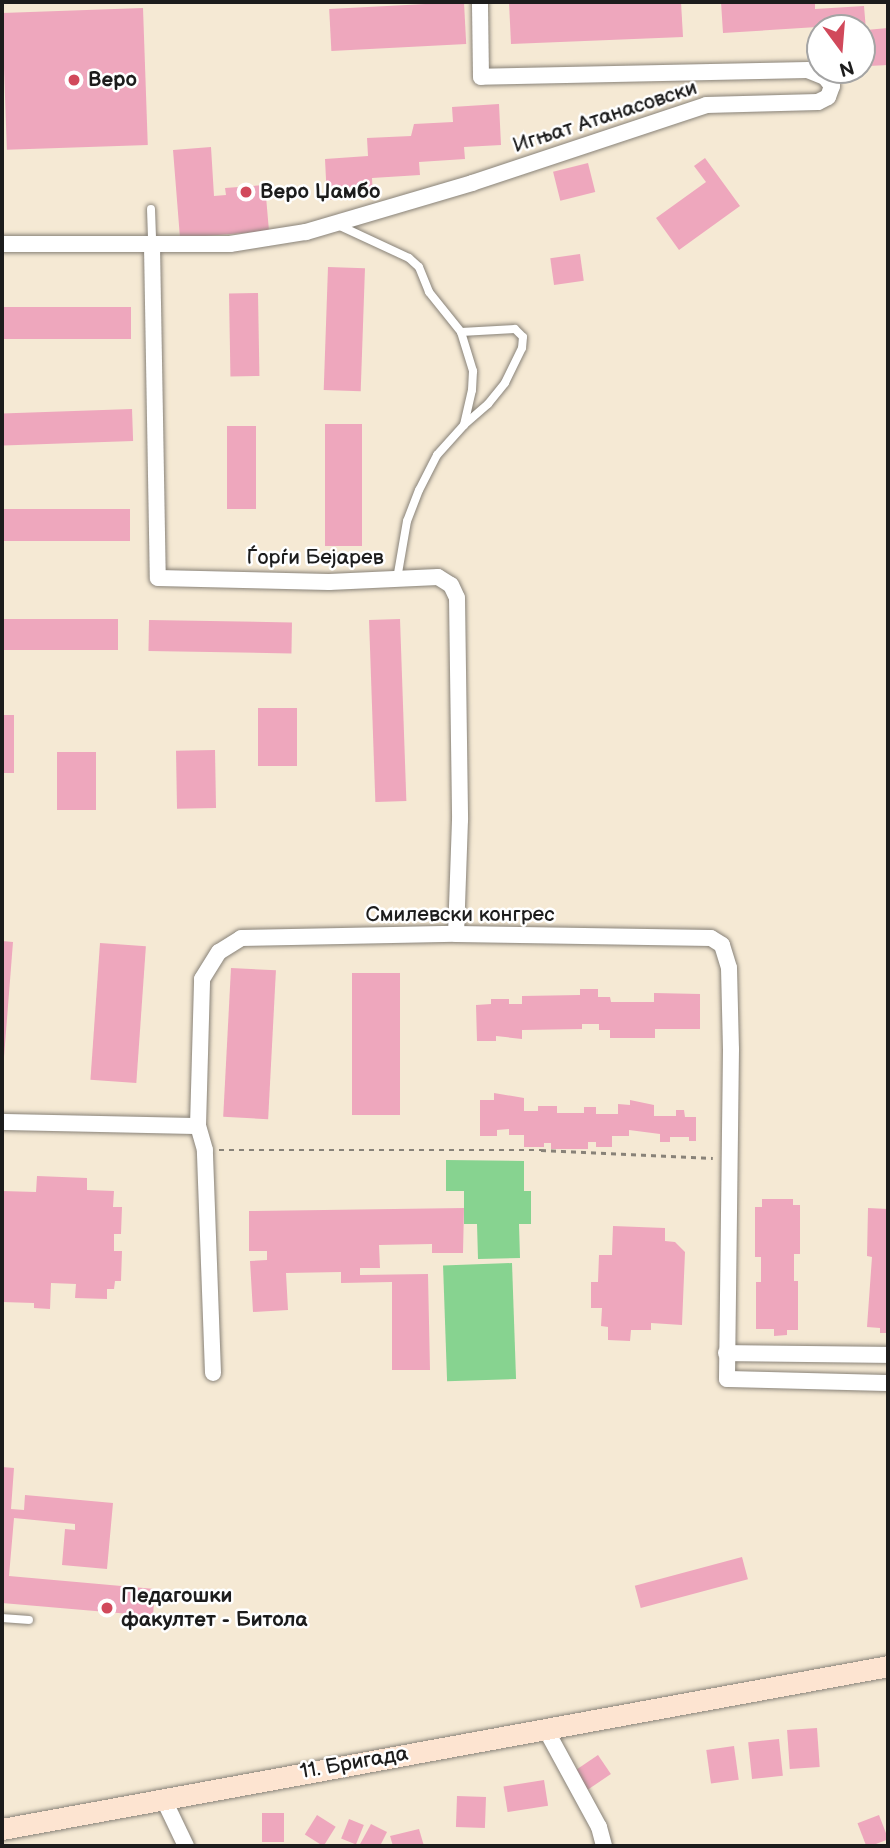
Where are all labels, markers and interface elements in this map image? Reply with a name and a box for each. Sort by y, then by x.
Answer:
north arrow [806,14,876,84]
text: N [836,55,856,81]
place label: Веро [88,67,137,93]
marker: Веро [66,72,82,88]
street label: Игњат Атанасовски [510,75,700,159]
place label: Веро Џамбо [260,179,380,205]
marker: Веро Џамбо [238,184,254,200]
street label: Ѓорѓи Бејарев [246,545,384,571]
street label: Смилевски конгрес [366,902,554,928]
place label: Педагошки факултет - Битола [121,1583,308,1633]
marker: Педагошки факултет - Битола [99,1600,115,1616]
street label: 11. Бригада [298,1741,410,1785]

